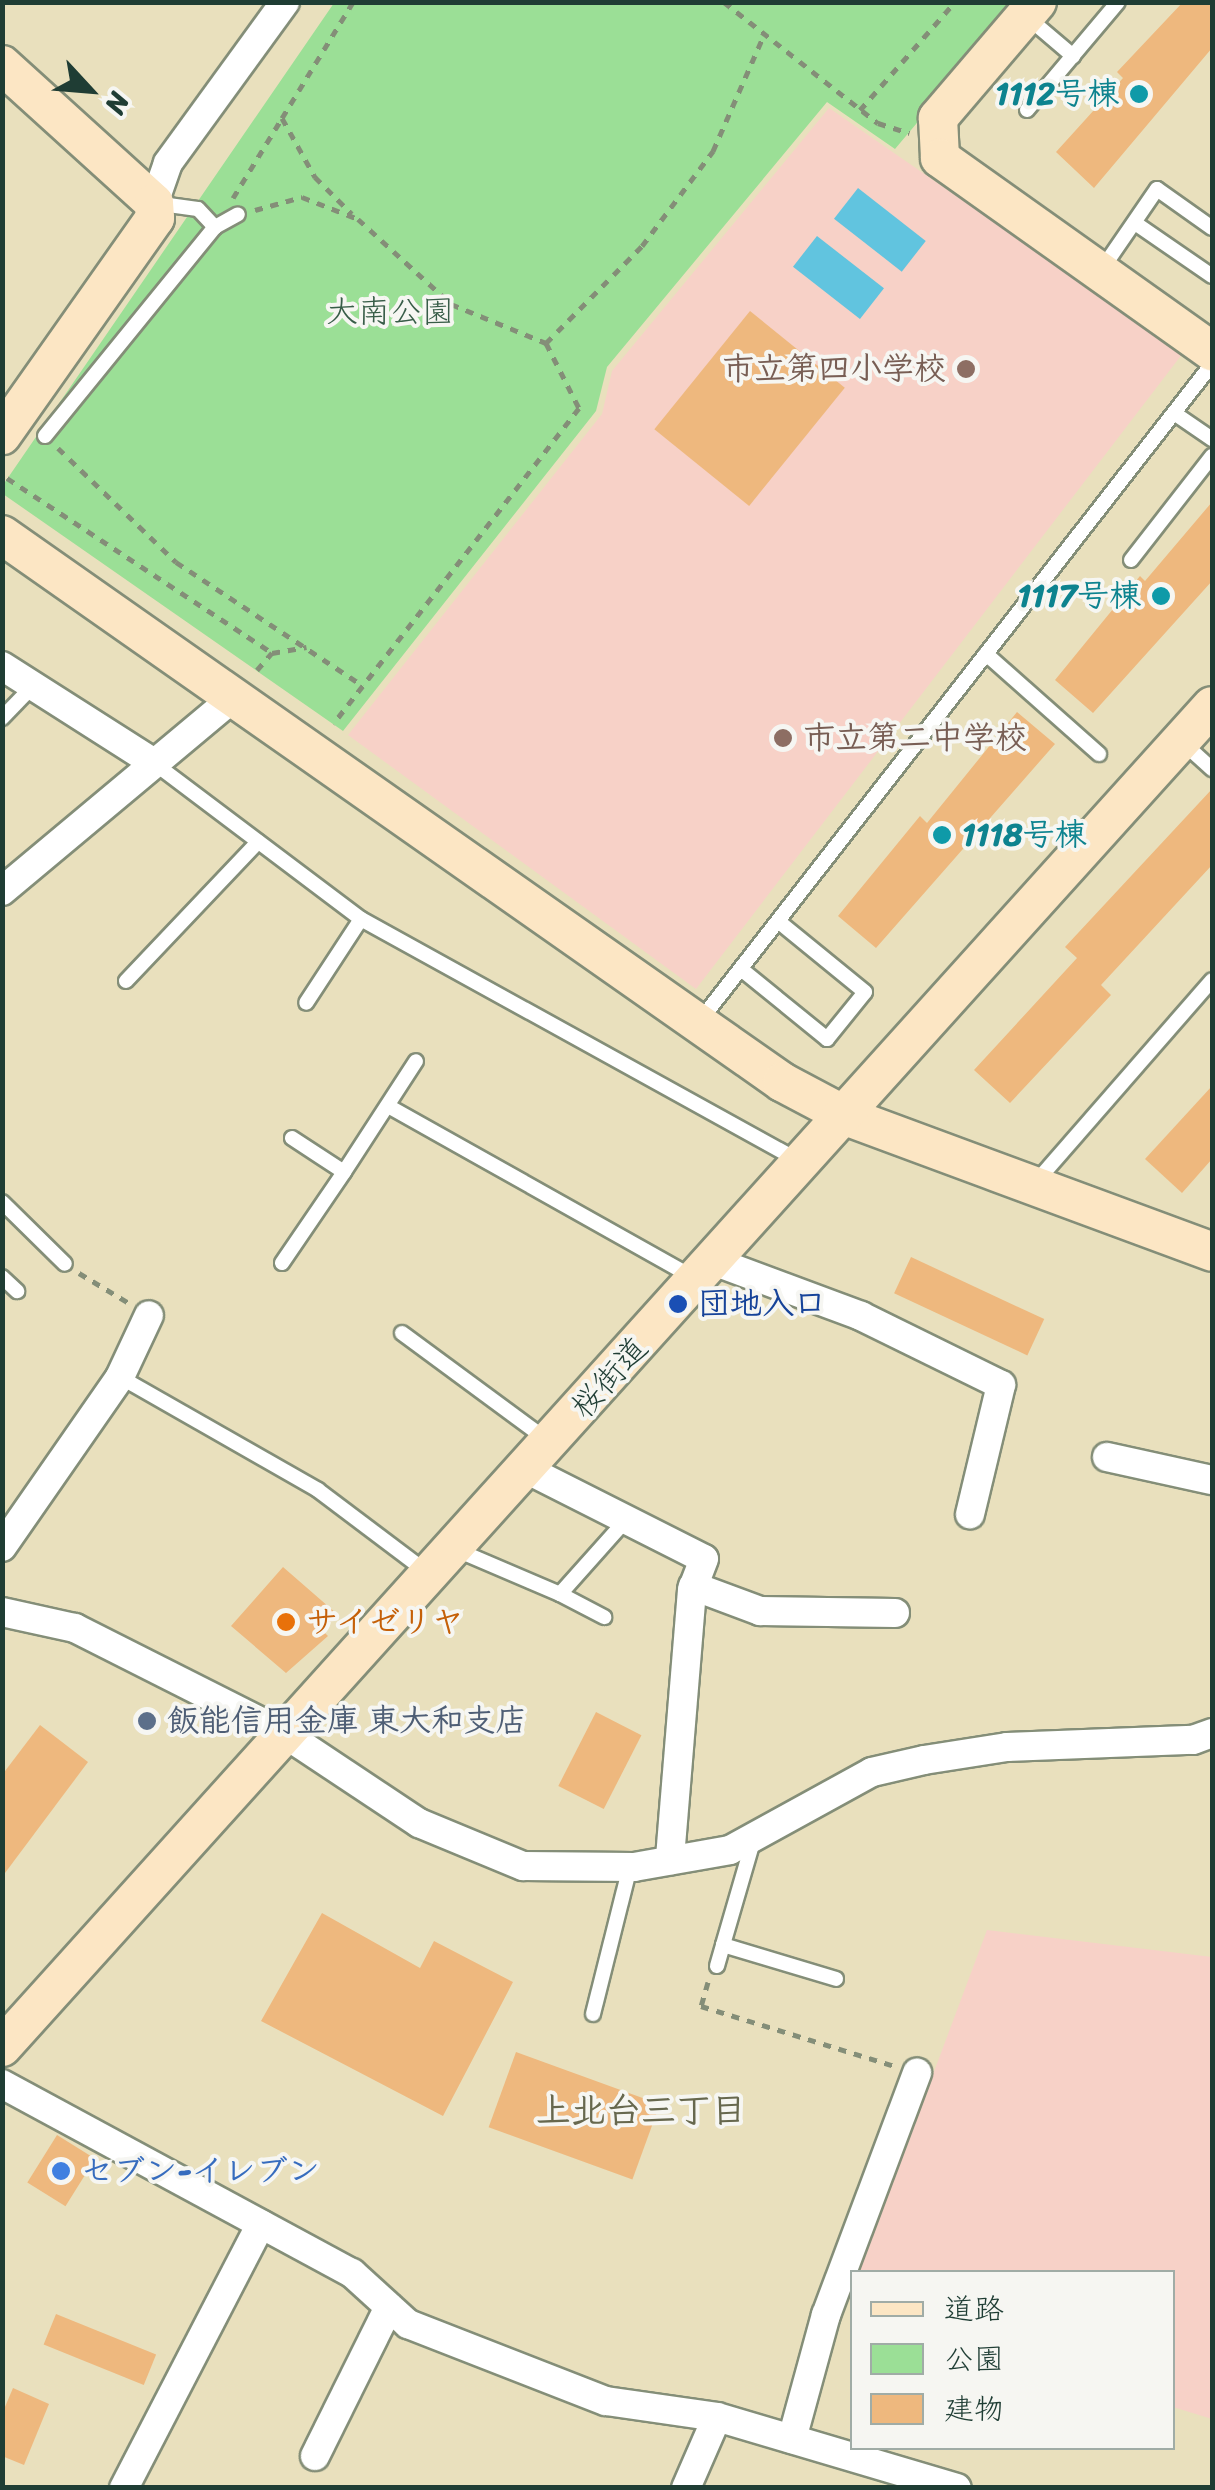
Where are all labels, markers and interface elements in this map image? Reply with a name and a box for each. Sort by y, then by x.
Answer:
north arrow [40,40,140,140]
place label: 1112号棟 [995,75,1119,113]
marker: 1112号棟 [1128,83,1150,105]
text: N [91,84,144,123]
park label: 大南公園 [326,293,454,331]
place label: 市立第四小学校 [722,350,946,388]
marker: 市立第四小学校 [955,358,977,380]
place label: 1117号棟 [1018,577,1141,615]
marker: 1117号棟 [1150,585,1172,607]
place label: 市立第二中学校 [803,719,1027,757]
marker: 市立第二中学校 [772,727,794,749]
place label: 1118号棟 [962,816,1086,854]
marker: 1118号棟 [931,824,953,846]
place label: 団地入口 [698,1285,826,1323]
marker: 団地入口 [667,1293,689,1315]
street label: 桜街道 [564,1329,656,1427]
place label: サイゼリヤ [306,1603,466,1641]
marker: サイゼリヤ [275,1611,297,1633]
place label: 飯能信用金庫 東大和支店 [167,1702,527,1740]
marker: 飯能信用金庫 東大和支店 [136,1710,158,1732]
district label: 上北台三丁目 [536,2089,746,2131]
place label: セブン-イレブン [81,2152,320,2190]
marker: セブン-イレブン [50,2160,72,2182]
legend [850,2270,1175,2450]
text: 道路 [944,2282,1004,2336]
text: 公園 [944,2332,1004,2386]
text: 建物 [944,2382,1004,2436]

